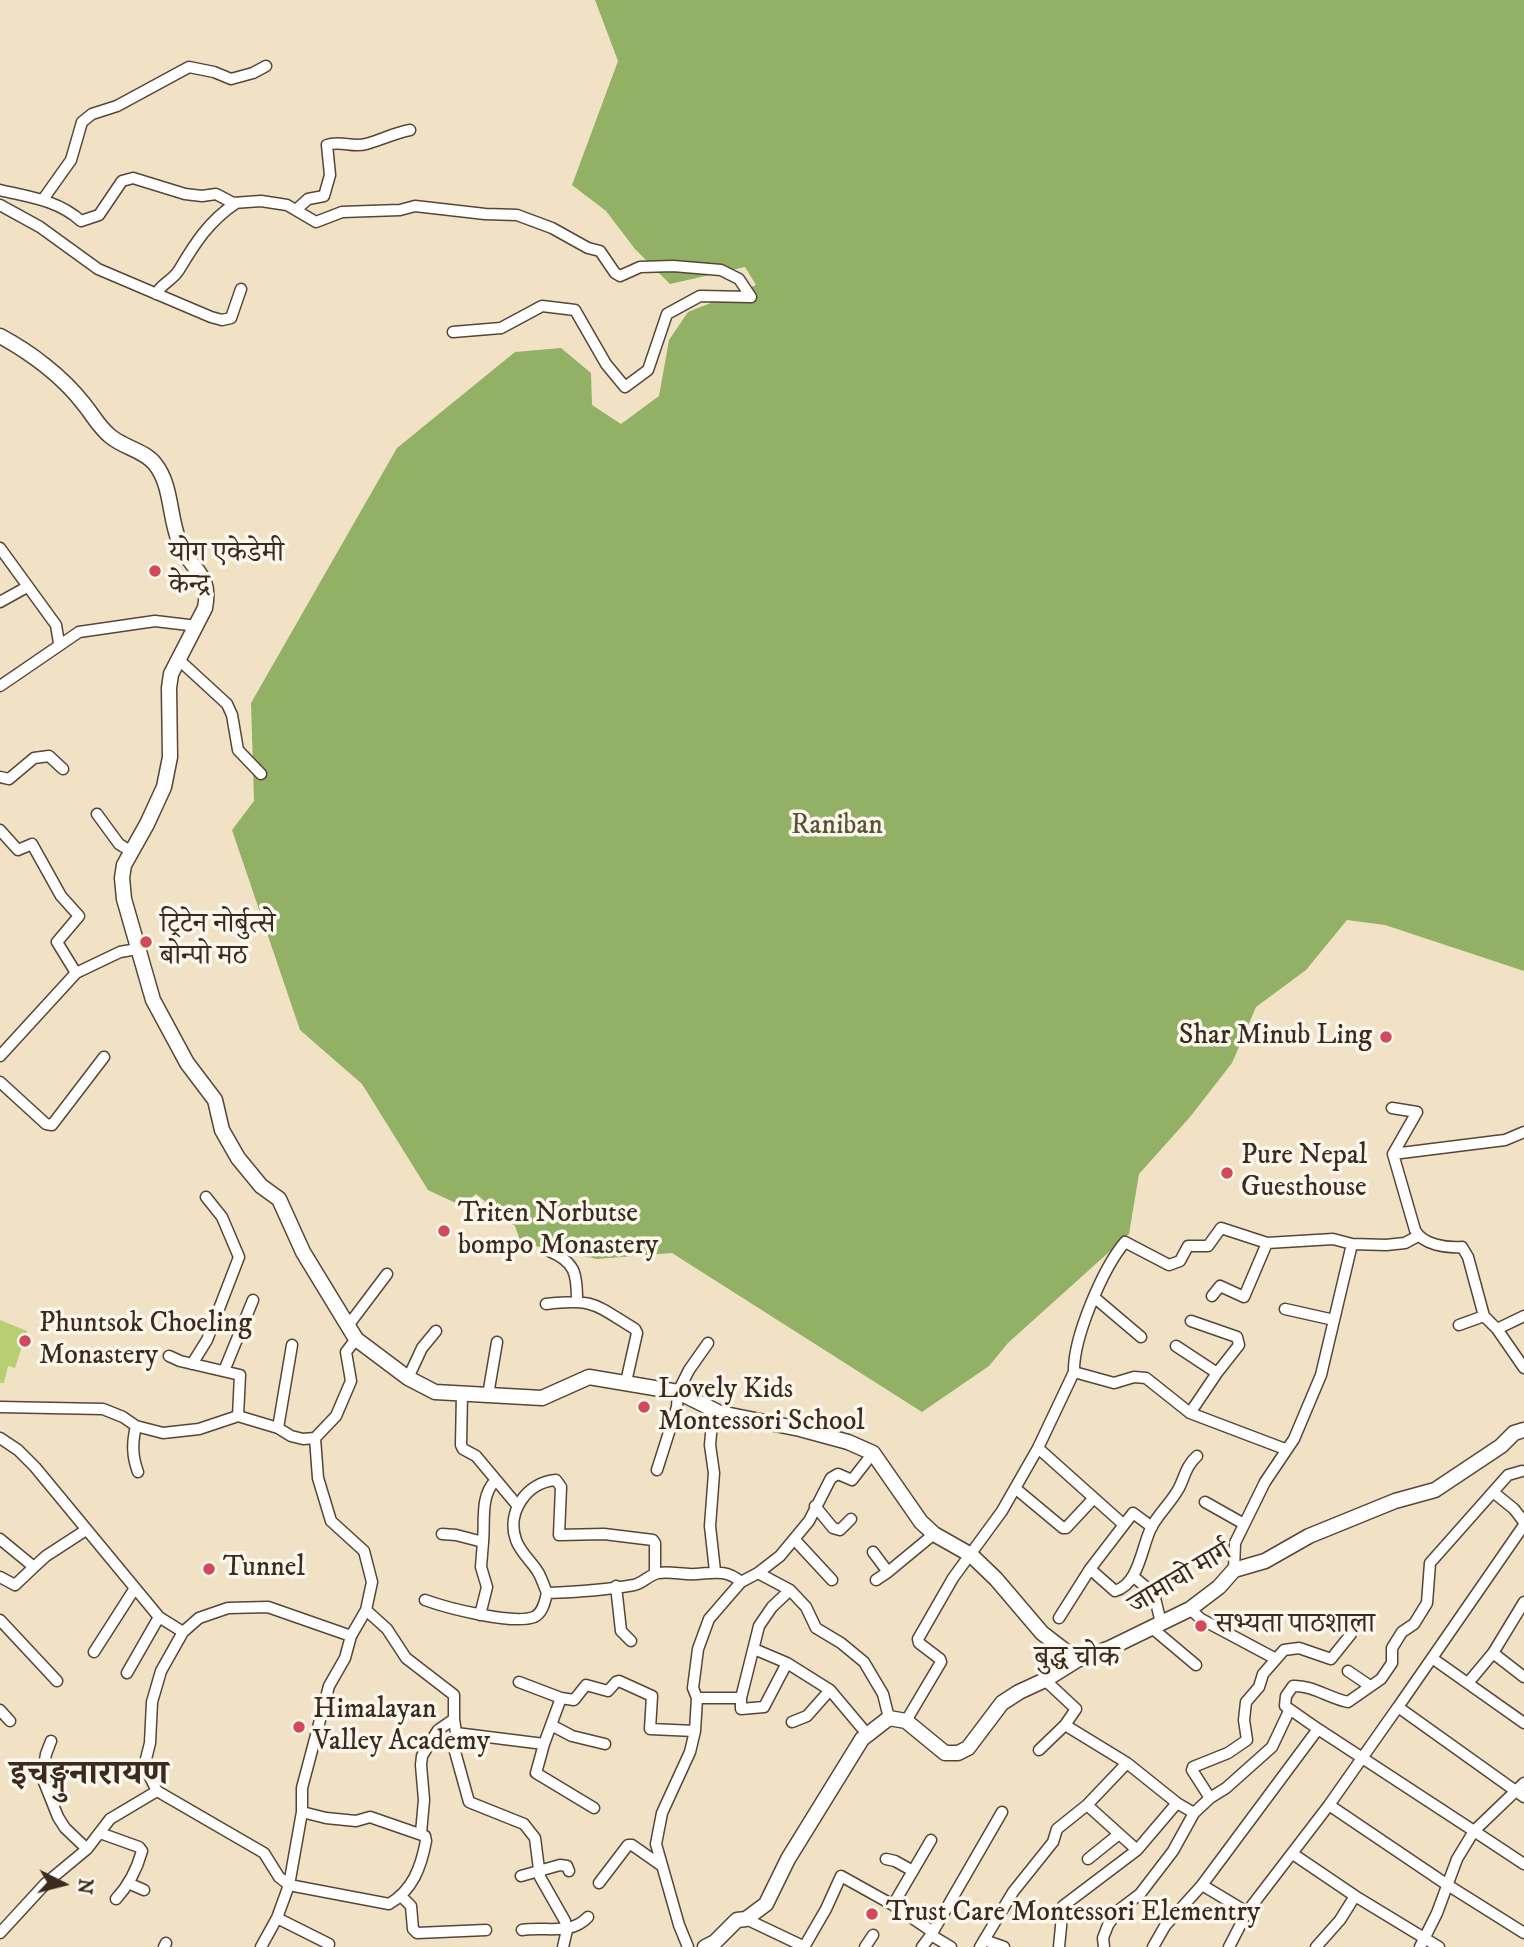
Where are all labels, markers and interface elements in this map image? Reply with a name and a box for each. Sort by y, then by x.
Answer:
place label: योग एकेडेमी केन्द्र [169,538,284,604]
marker: योग एकेडेमी केन्द्र [147,563,163,579]
park label: Raniban [791,810,883,844]
place label: ट्रिटेन नोर्बुत्से बोन्पो मठ [160,909,275,975]
marker: ट्रिटेन नोर्बुत्से बोन्पो मठ [138,934,154,950]
place label: Shar Minub Ling [1179,1020,1372,1054]
marker: Shar Minub Ling [1378,1029,1394,1045]
place label: Pure Nepal Guesthouse [1241,1140,1367,1206]
marker: Pure Nepal Guesthouse [1219,1165,1235,1181]
place label: Triten Norbutse bompo Monastery [458,1198,658,1264]
marker: Triten Norbutse bompo Monastery [436,1223,452,1239]
place label: Phuntsok Choeling Monastery [39,1308,252,1374]
marker: Phuntsok Choeling Monastery [17,1333,33,1349]
place label: Lovely Kids Montessori School [658,1374,865,1440]
marker: Lovely Kids Montessori School [636,1399,652,1415]
street label: जामाचो मार्ग [1123,1536,1239,1624]
place label: Tunnel [223,1552,305,1586]
marker: Tunnel [201,1561,217,1577]
place label: सभ्यता पाठशाला [1215,1609,1375,1643]
marker: सभ्यता पाठशाला [1193,1618,1209,1634]
district label: बुद्ध चोक [1034,1642,1120,1678]
place label: Himalayan Valley Academy [313,1694,490,1760]
marker: Himalayan Valley Academy [291,1719,307,1735]
district label: इचङ्गुनारायण [10,1756,168,1798]
north arrow [28,1849,98,1919]
text: N [72,1877,97,1895]
place label: Trust Care Montessori Elementry [886,1897,1260,1931]
marker: Trust Care Montessori Elementry [864,1906,880,1922]

